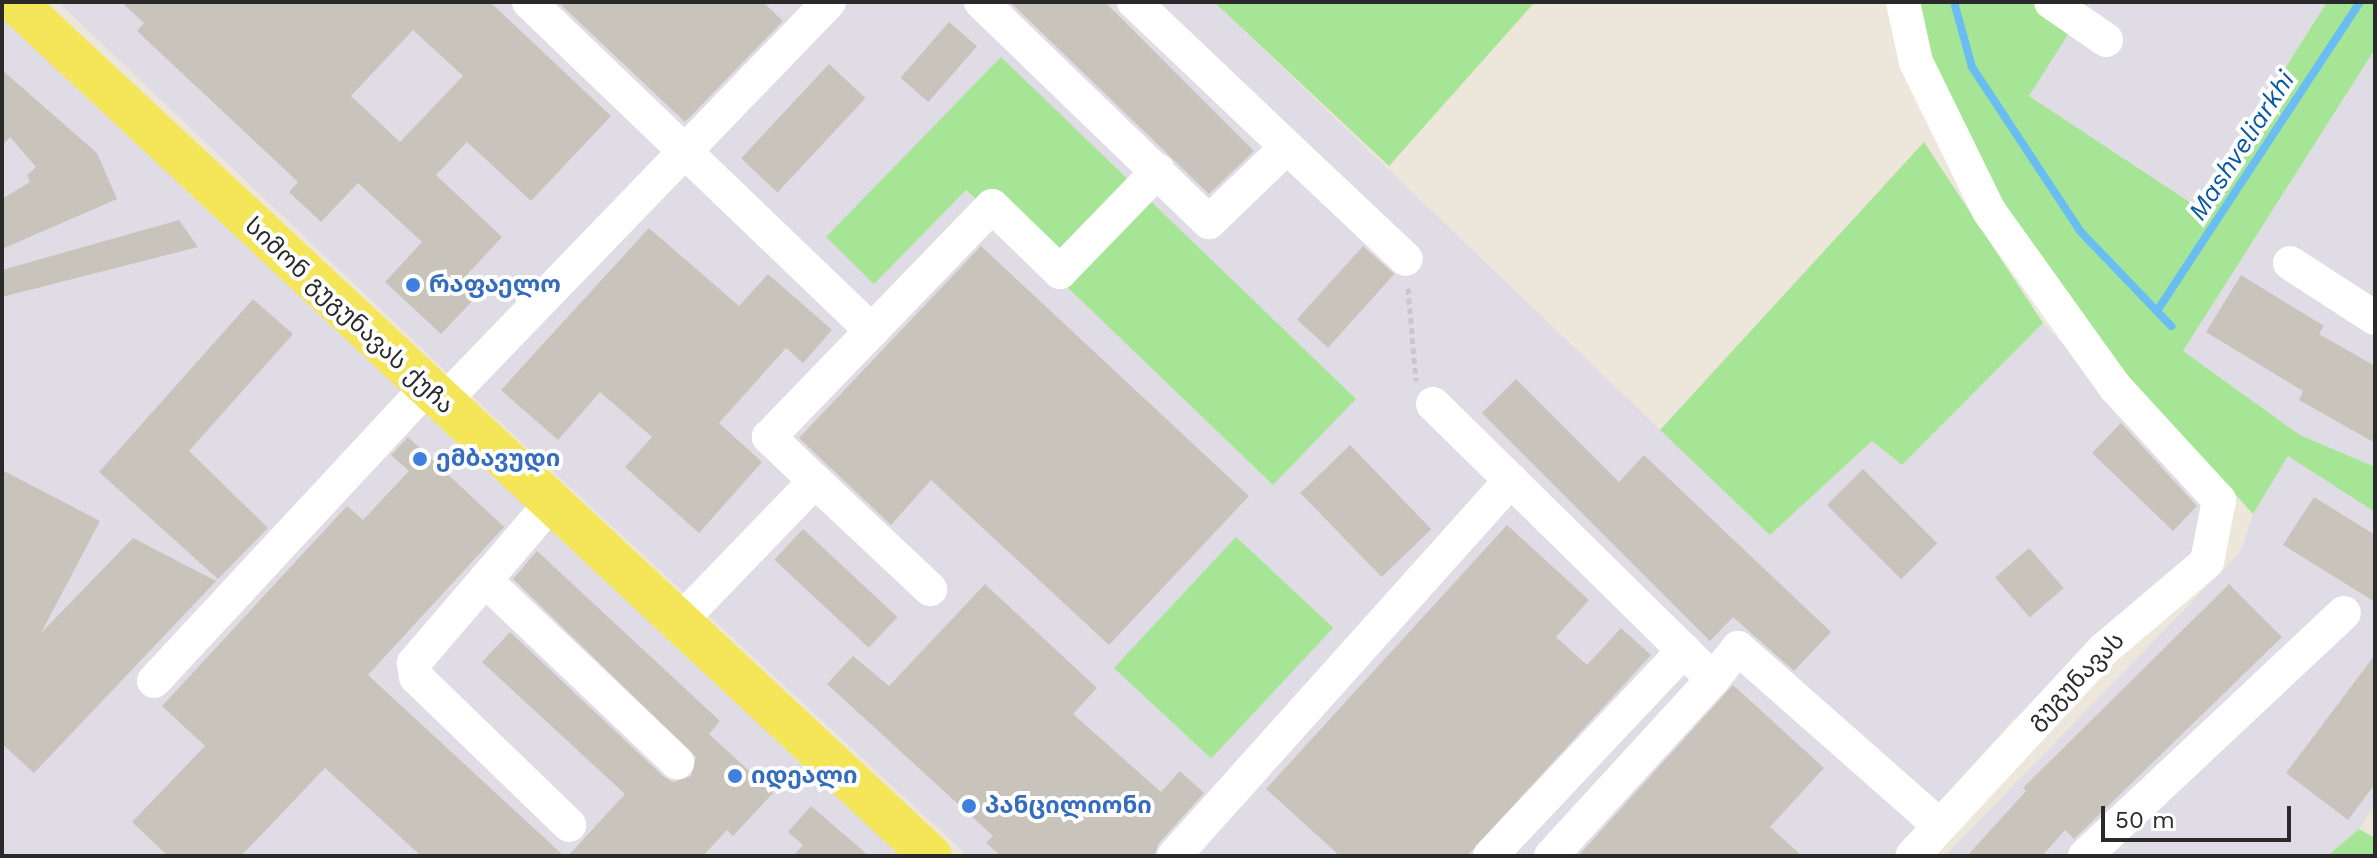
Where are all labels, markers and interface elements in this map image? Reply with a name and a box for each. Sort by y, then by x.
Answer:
water label: Mashveliarkhi [2182,66,2302,226]
street label: სიმონ გუგუნავას ქუჩა [239,212,459,420]
place label: რაფაელო [429,271,561,299]
marker: რაფაელო [404,276,422,294]
place label: ემბავუდი [436,445,560,473]
marker: ემბავუდი [411,450,429,468]
street label: გუგუნავას [2021,626,2131,736]
place label: იდეალი [751,762,858,790]
marker: იდეალი [726,767,744,785]
scale bar [2105,790,2295,840]
place label: პანცილიონი [985,792,1152,820]
marker: პანცილიონი [960,797,978,815]
text: 50 m [2115,806,2175,834]

